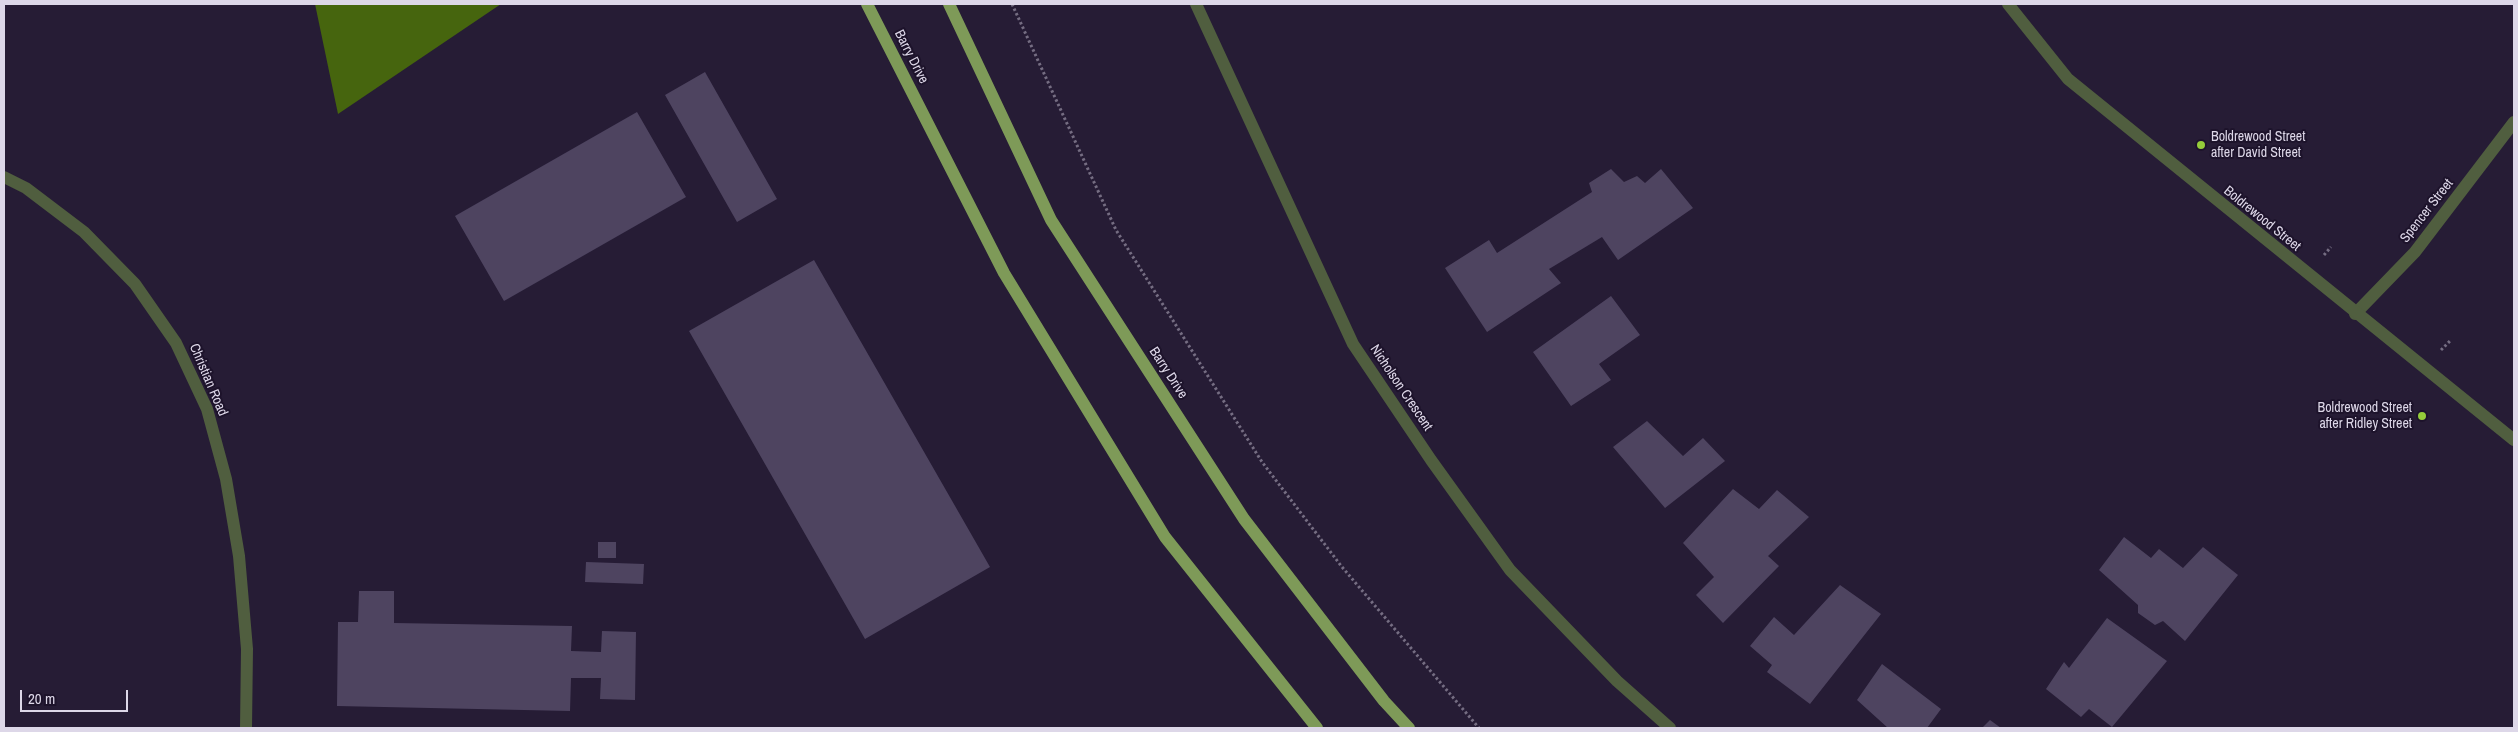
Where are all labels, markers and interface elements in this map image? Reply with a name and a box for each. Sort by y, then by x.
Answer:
street label: Barry Drive [890,27,932,87]
place label: Boldrewood Street after David Street [2211,129,2305,162]
marker: Boldrewood Street after David Street [2195,139,2207,151]
street label: Spencer Street [2397,176,2457,246]
street label: Boldrewood Street [2220,183,2304,255]
street label: Christian Road [185,341,231,419]
street label: Nicholson Crescent [1366,342,1436,434]
street label: Barry Drive [1145,344,1191,402]
place label: Boldrewood Street after Ridley Street [2318,400,2412,432]
marker: Boldrewood Street after Ridley Street [2416,410,2428,422]
scale bar [22,680,130,712]
text: 20 m [28,688,55,709]

